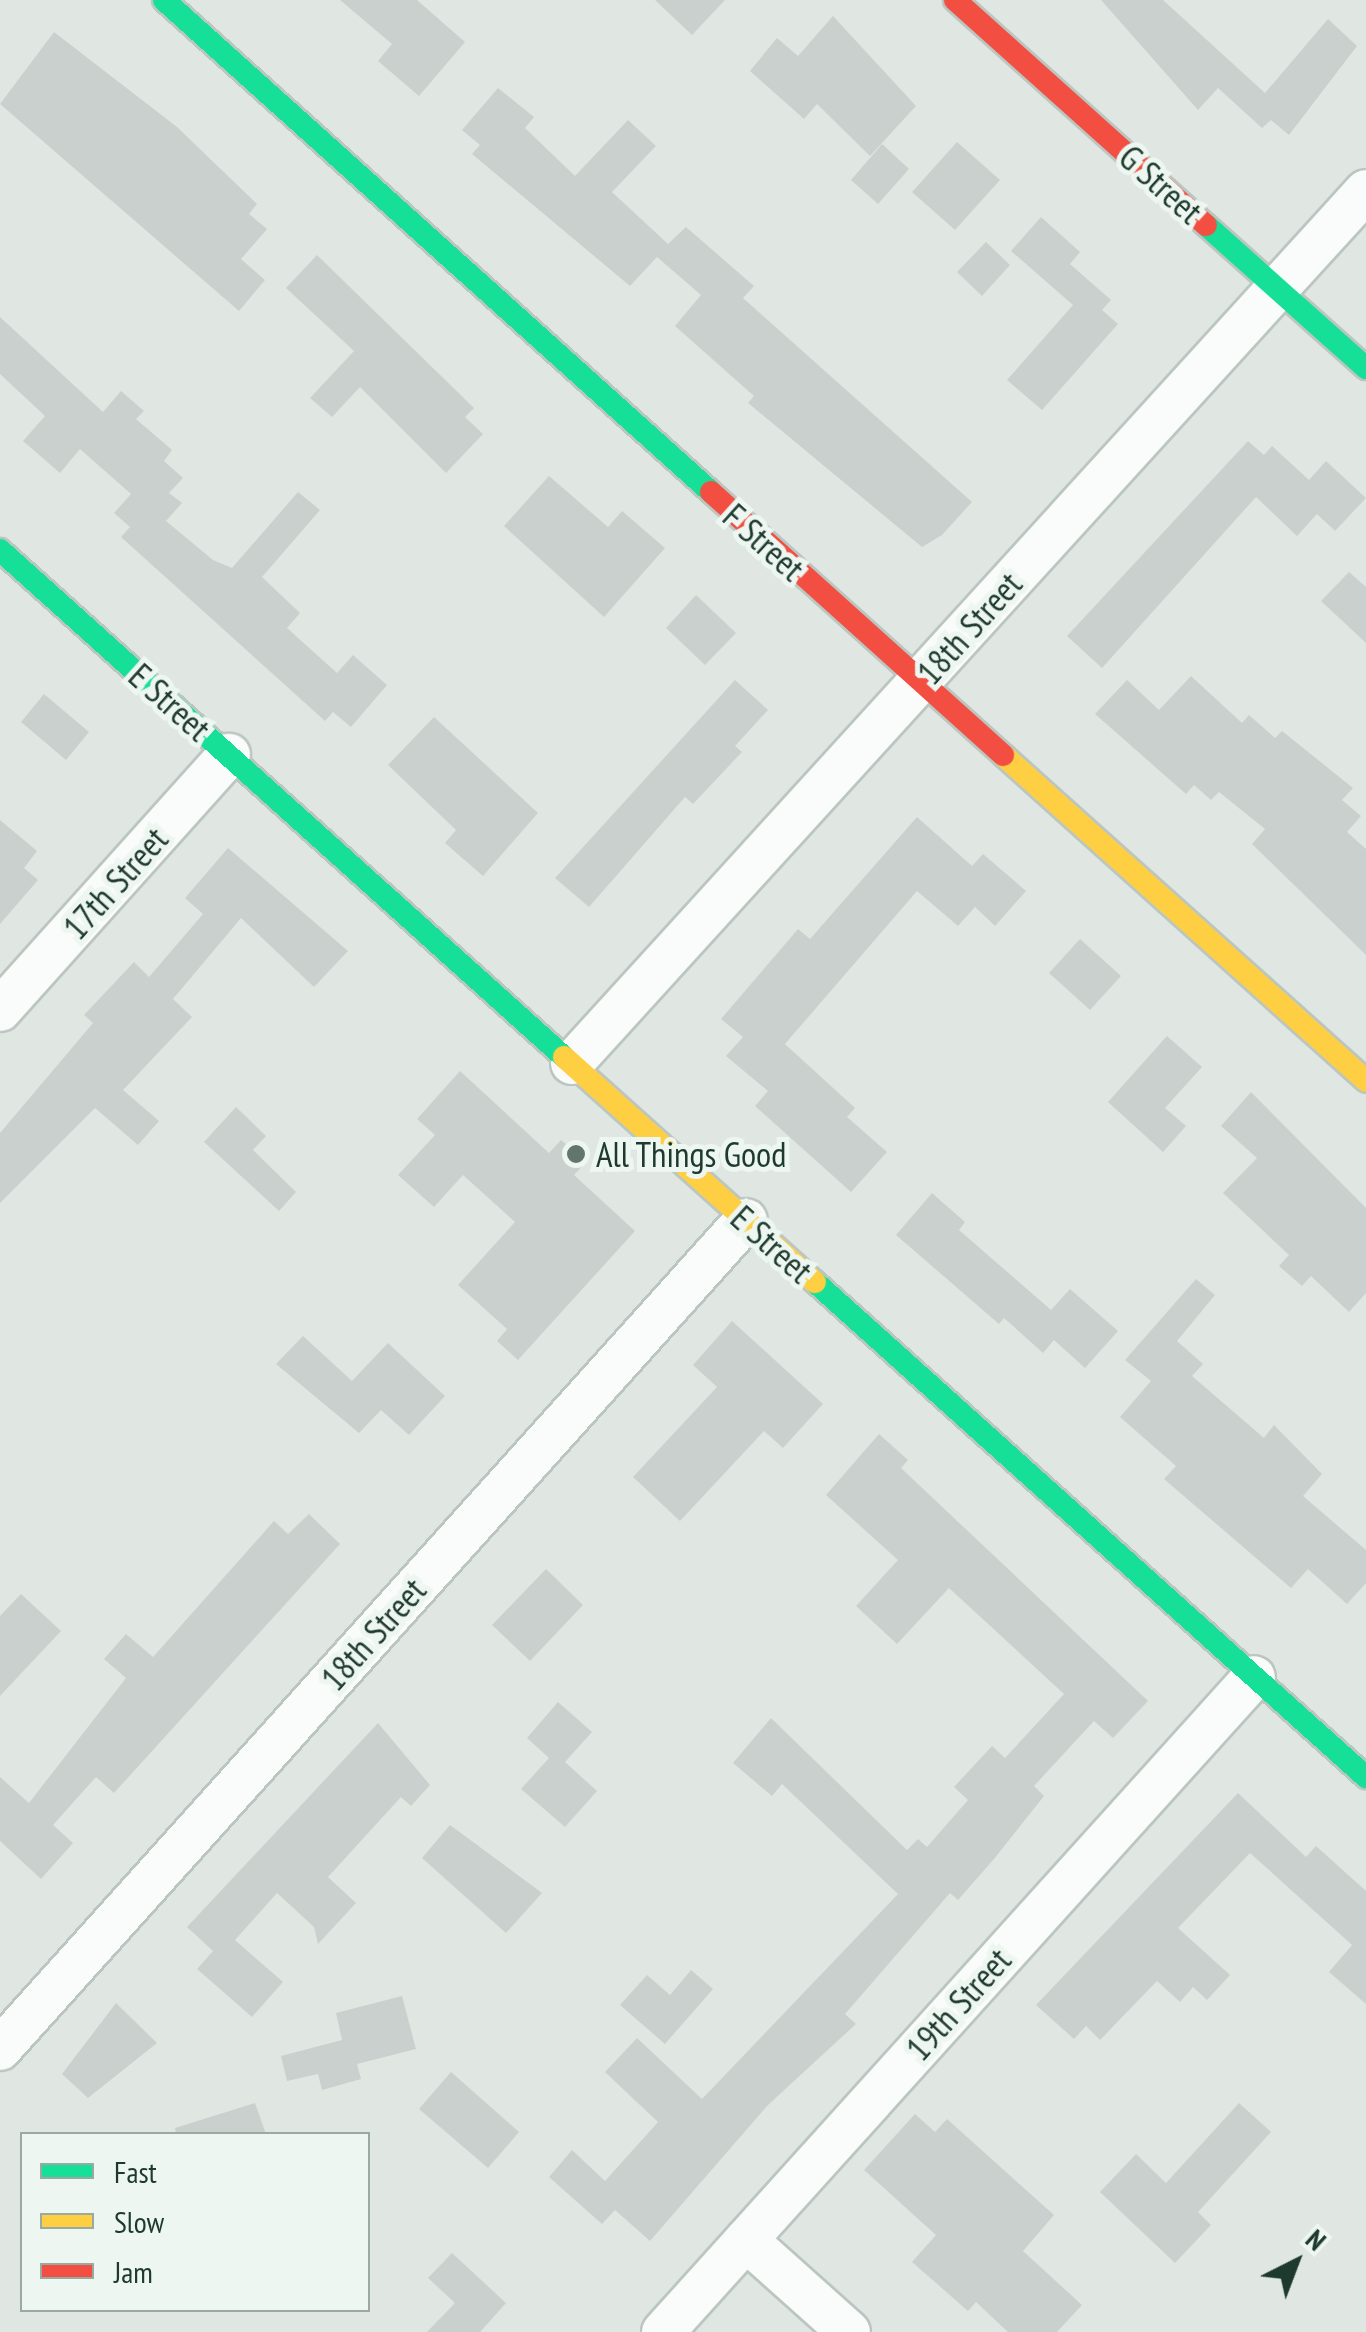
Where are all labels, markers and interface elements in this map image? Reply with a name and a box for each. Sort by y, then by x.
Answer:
street label: G Street [1111,136,1211,232]
street label: F Street [715,495,813,589]
street label: 18th Street [908,563,1030,693]
street label: E Street [121,655,219,749]
street label: 17th Street [54,818,176,948]
place label: All Things Good [596,1133,787,1175]
marker: All Things Good [565,1143,587,1165]
street label: E Street [723,1197,821,1291]
street label: 18th Street [312,1569,434,1699]
street label: 19th Street [897,1939,1019,2069]
legend [20,2132,370,2312]
text: Fast [114,2152,157,2191]
text: Slow [114,2202,164,2241]
north arrow [1246,2212,1346,2312]
text: N [1298,2221,1334,2258]
text: Jam [114,2252,153,2291]

